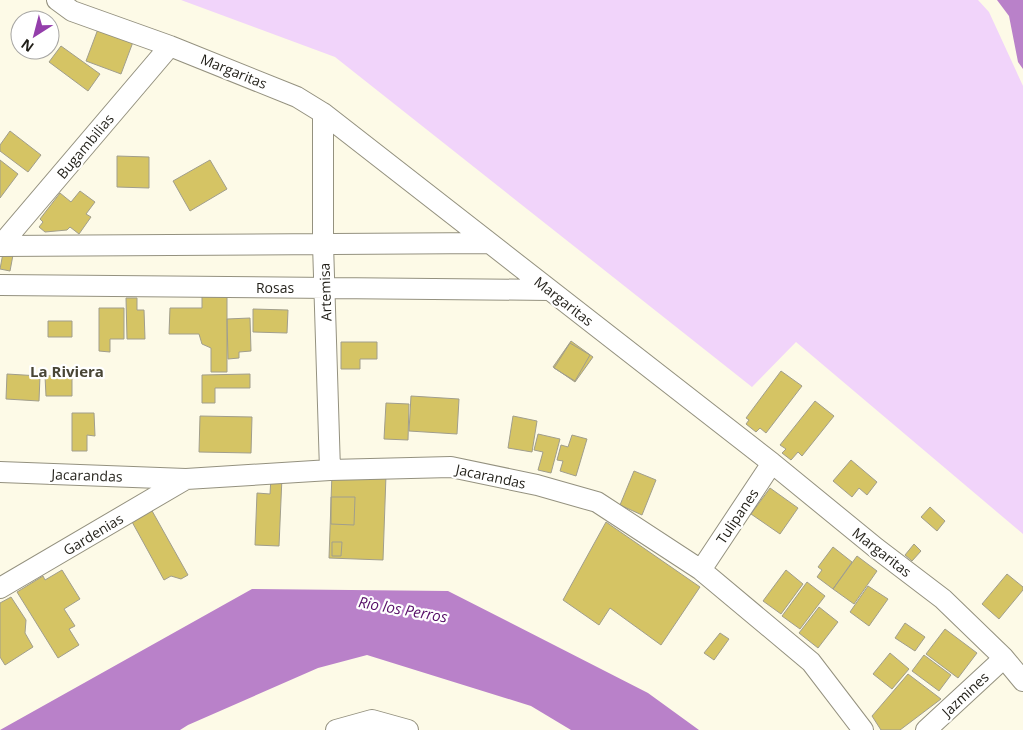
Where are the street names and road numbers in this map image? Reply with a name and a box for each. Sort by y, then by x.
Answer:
street label: Margaritas [198,49,270,93]
street label: Bugambilias [52,109,118,183]
street label: Artemisa [314,262,336,322]
street label: Margaritas [531,272,598,330]
street label: Rosas [256,278,294,297]
street label: Jacarandas [452,459,528,493]
street label: Jacarandas [49,464,123,486]
street label: Tulipanes [712,484,763,547]
street label: Gardenias [60,509,127,559]
street label: Margaritas [849,523,916,581]
street label: Jazmines [936,667,993,722]

